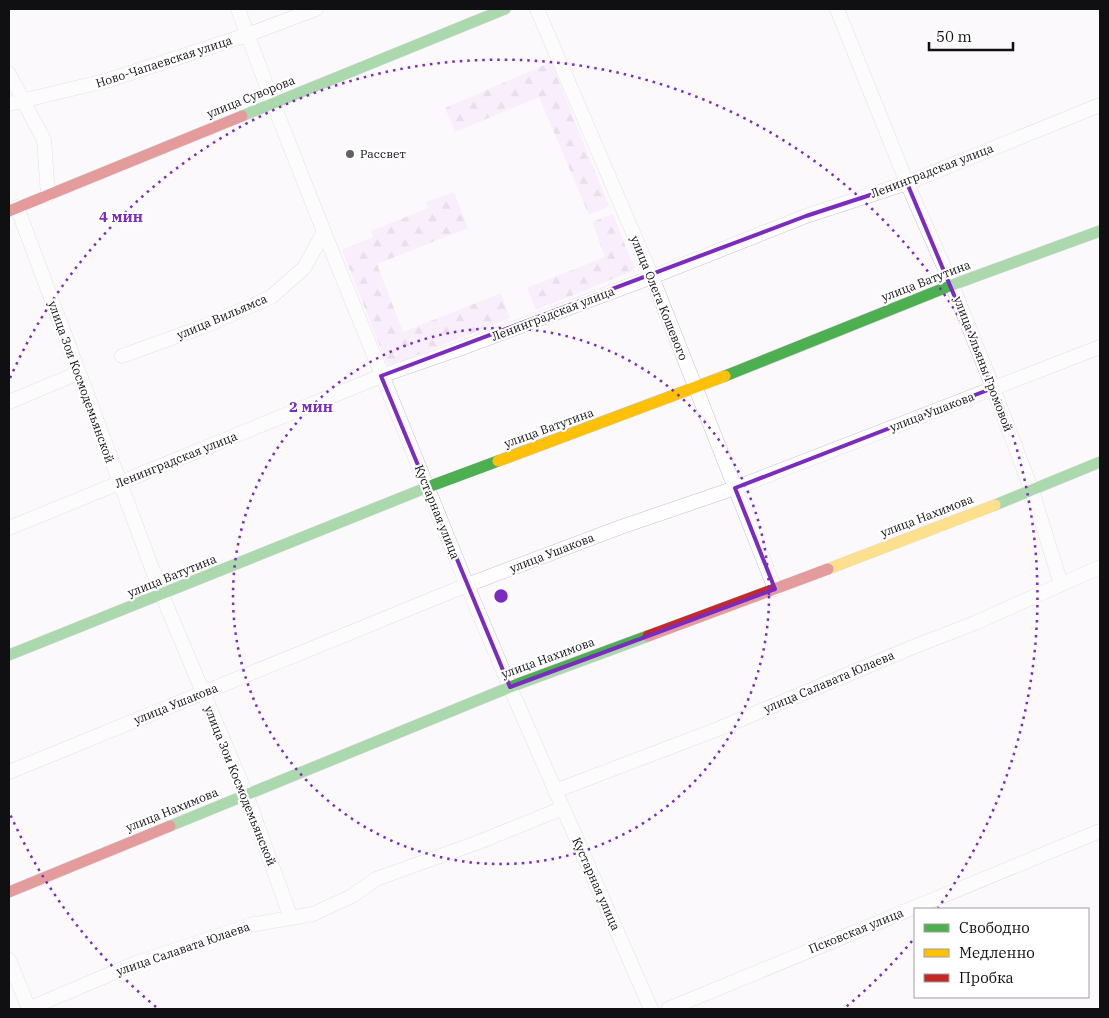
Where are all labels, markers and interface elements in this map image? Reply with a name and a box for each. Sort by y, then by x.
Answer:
scale bar [929,20,1013,52]
text: 50 m [936,27,972,46]
street label: Ново-Чапаевская улица [94,32,234,91]
street label: улица Суворова [205,72,297,121]
street label: Ленинградская улица [868,140,996,201]
place label: Рассвет [360,146,406,161]
marker: Рассвет [344,148,356,160]
text: 4 мин [99,207,143,226]
street label: улица Олега Кошевого [628,233,691,363]
street label: улица Ватутина [879,256,973,304]
street label: Ленинградская улица [489,283,617,344]
street label: улица Вильямса [174,291,270,342]
street label: улица Ульяны Громовой [951,294,1016,434]
street label: улица Зои Космодемьянской [45,299,118,465]
street label: улица Ушакова [887,388,977,435]
text: 2 мин [289,397,333,416]
street label: улица Ватутина [502,404,596,451]
street label: Ленинградская улица [112,428,240,491]
street label: Кустарная улица [412,463,463,562]
street label: улица Нахимова [878,491,976,540]
street label: улица Ушакова [507,529,597,576]
street label: улица Ватутина [125,551,219,600]
centre of rings [492,587,510,605]
street label: улица Нахимова [499,634,597,681]
street label: улица Салавата Юлаева [761,647,897,716]
street label: улица Ушакова [132,680,220,727]
street label: улица Зои Космодемьянской [201,704,280,868]
street label: улица Нахимова [124,784,221,835]
street label: Кустарная улица [569,835,624,933]
street label: Псковская улица [806,905,906,956]
legend [914,908,1089,998]
street label: улица Салавата Юлаева [114,918,252,978]
text: Свободно [959,918,1030,937]
text: Медленно [959,943,1035,962]
text: Пробка [959,968,1014,987]

